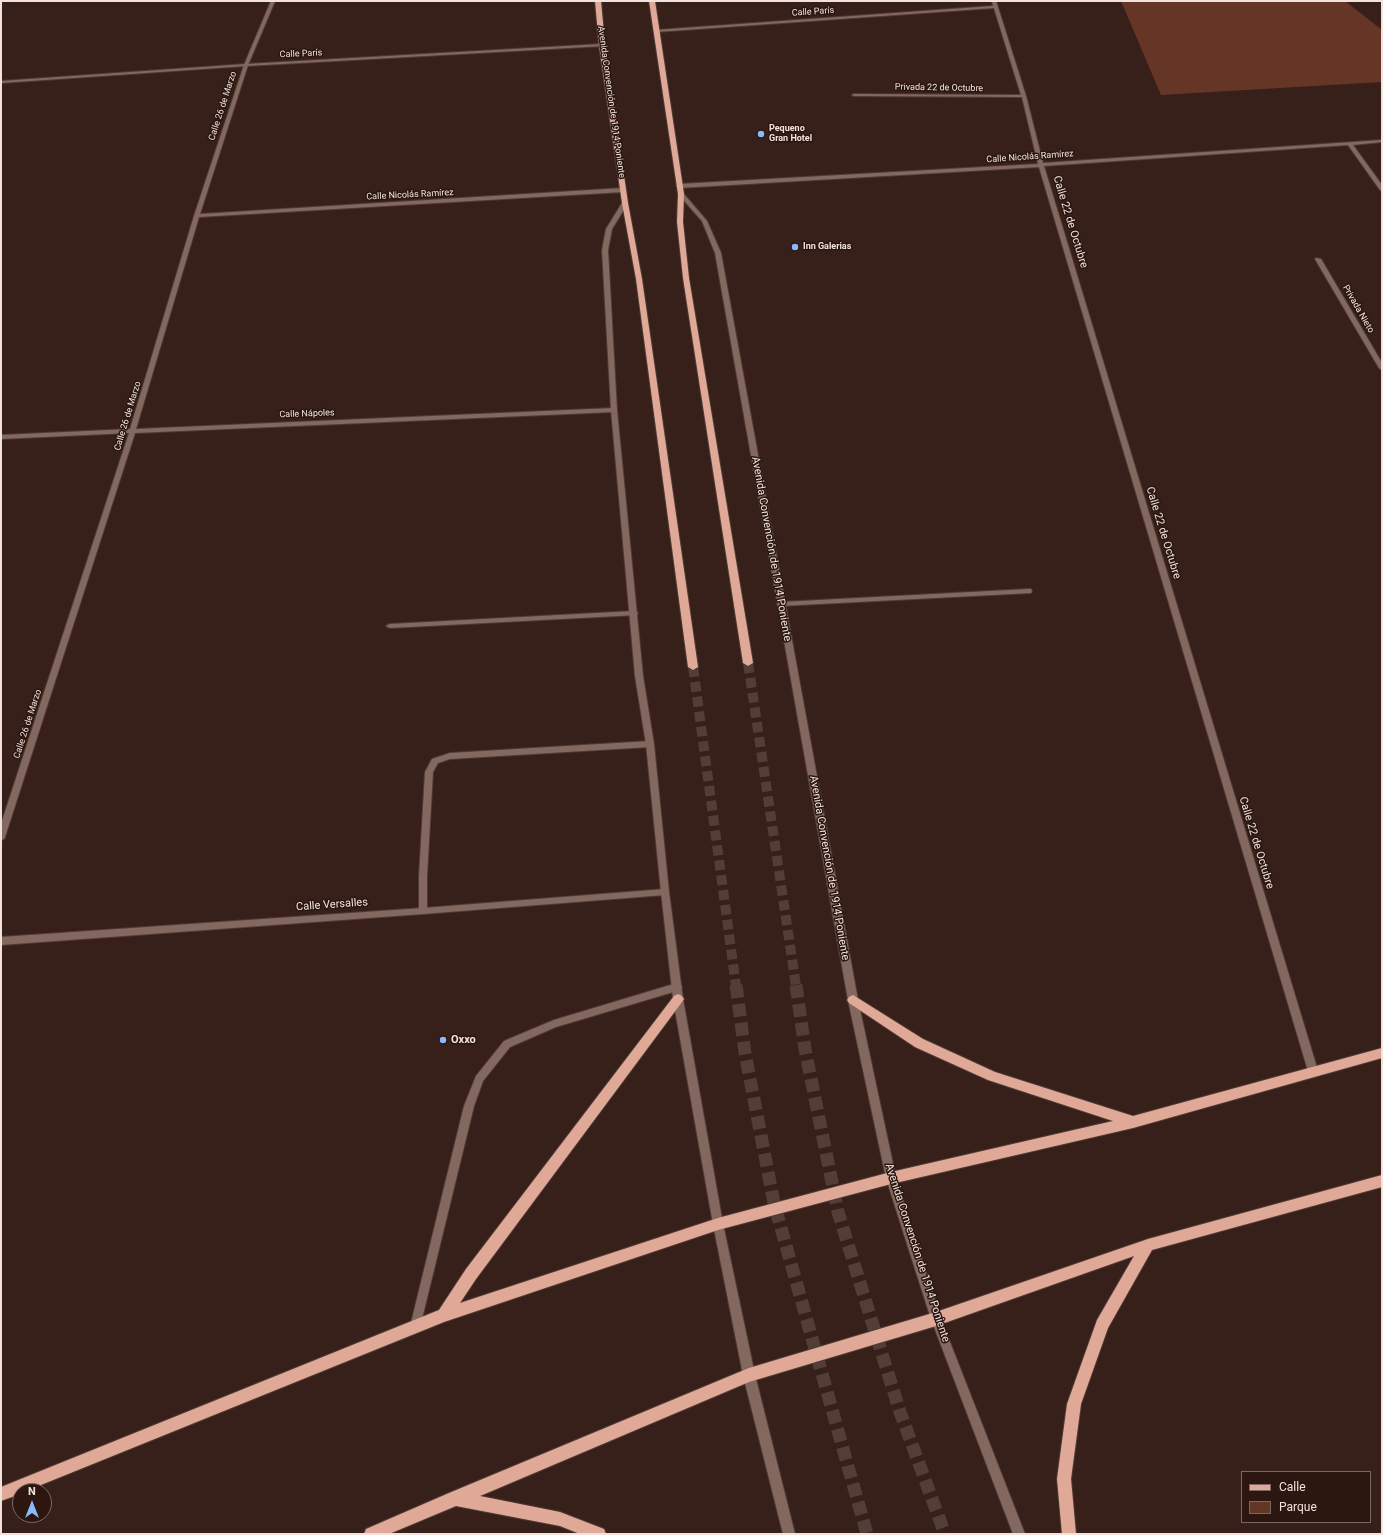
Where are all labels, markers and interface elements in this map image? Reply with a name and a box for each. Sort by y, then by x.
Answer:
street label: Calle París [791,5,835,19]
street label: Avenida Convención de 1914 Poniente [595,25,627,179]
street label: Calle París [279,47,323,61]
street label: Calle 26 de Marzo [207,70,239,142]
street label: Privada 22 de Octubre [895,82,983,94]
place label: Pequeno Gran Hotel [769,124,812,145]
marker: Pequeno Gran Hotel [756,129,766,139]
street label: Calle Nicolás Ramírez [986,149,1074,165]
street label: Calle 22 de Octubre [1050,174,1090,270]
street label: Calle Nicolás Ramírez [366,187,454,203]
marker: Inn Galerias [790,242,800,252]
place label: Inn Galerias [803,242,851,252]
street label: Privada Nieto [1340,283,1376,335]
street label: Calle 26 de Marzo [112,380,144,452]
street label: Calle Nápoles [279,408,335,420]
street label: Avenida Convención de 1914 Poniente [748,456,794,642]
street label: Calle 22 de Octubre [1143,485,1183,581]
street label: Calle 26 de Marzo [12,688,44,760]
street label: Avenida Convención de 1914 Poniente [806,775,852,961]
street label: Calle 22 de Octubre [1236,795,1276,891]
street label: Calle Versalles [296,896,368,914]
place label: Oxxo [451,1033,476,1047]
marker: Oxxo [438,1035,448,1045]
street label: Avenida Convención de 1914 Poniente [882,1162,952,1344]
legend [1241,1471,1371,1523]
text: Calle [1279,1480,1306,1494]
north arrow [12,1483,52,1523]
text: N [28,1485,36,1498]
text: Parque [1279,1500,1317,1514]

